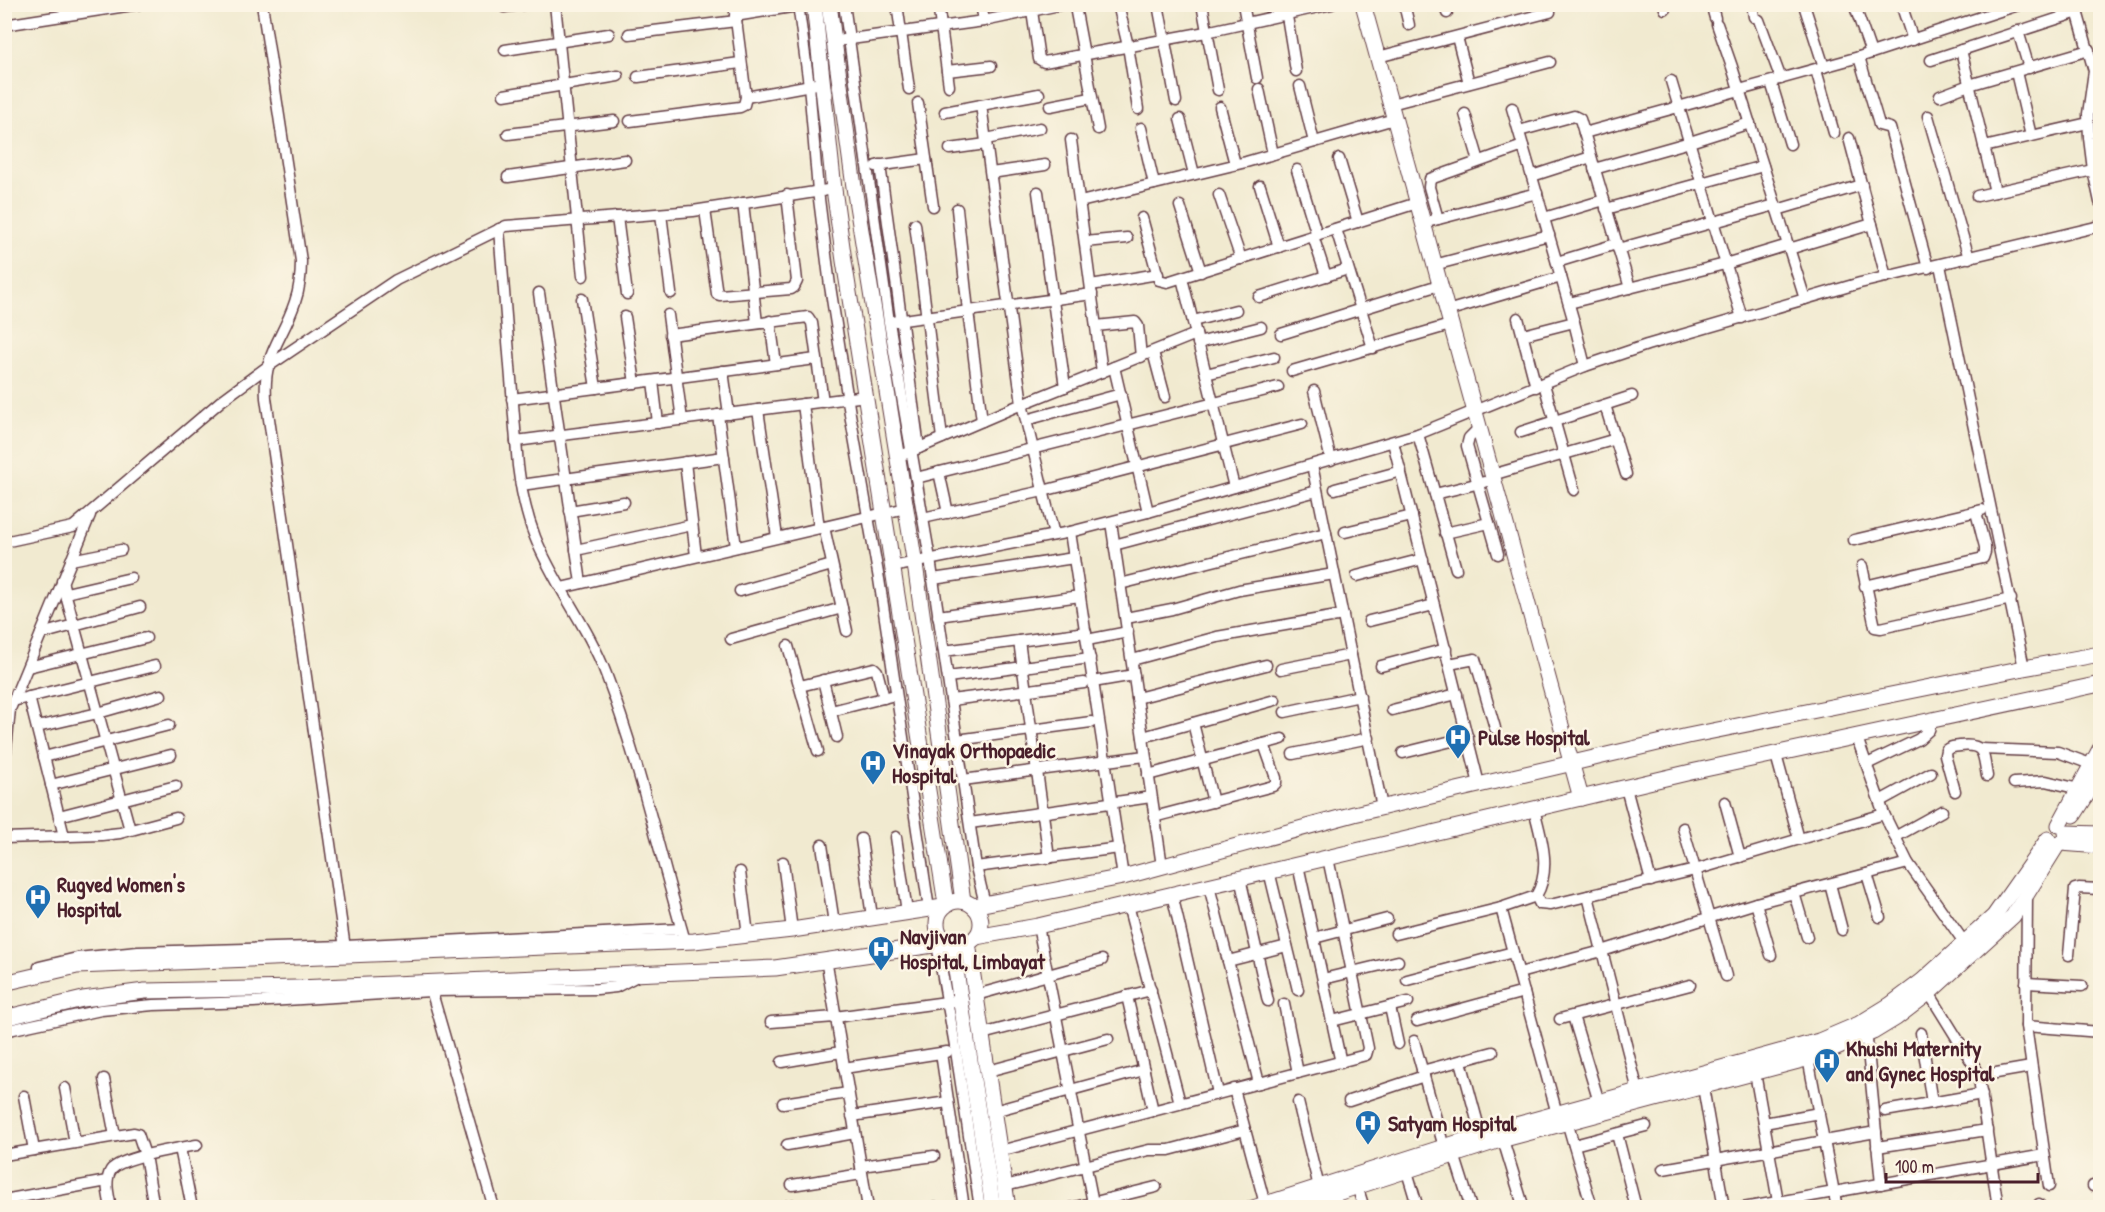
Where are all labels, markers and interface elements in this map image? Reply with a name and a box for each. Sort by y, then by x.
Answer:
hospital icon: Pulse Hospital [1443,722,1473,760]
place label: Pulse Hospital [1478,722,1591,753]
place label: Vinayak Orthopaedic Hospital [892,735,1056,791]
hospital icon: Vinayak Orthopaedic Hospital [858,748,888,786]
place label: Rugved Women's Hospital [57,869,185,925]
hospital icon: Rugved Women's Hospital [23,882,53,920]
place label: Navjivan Hospital, Limbayat [900,921,1046,977]
hospital icon: Navjivan Hospital, Limbayat [866,934,896,972]
place label: Khushi Maternity and Gynec Hospital [1846,1033,1996,1089]
hospital icon: Khushi Maternity and Gynec Hospital [1812,1046,1842,1084]
hospital icon: Satyam Hospital [1353,1108,1383,1146]
place label: Satyam Hospital [1388,1108,1517,1139]
scale bar [1886,1146,2038,1184]
text: 100 m [1895,1154,1934,1179]

